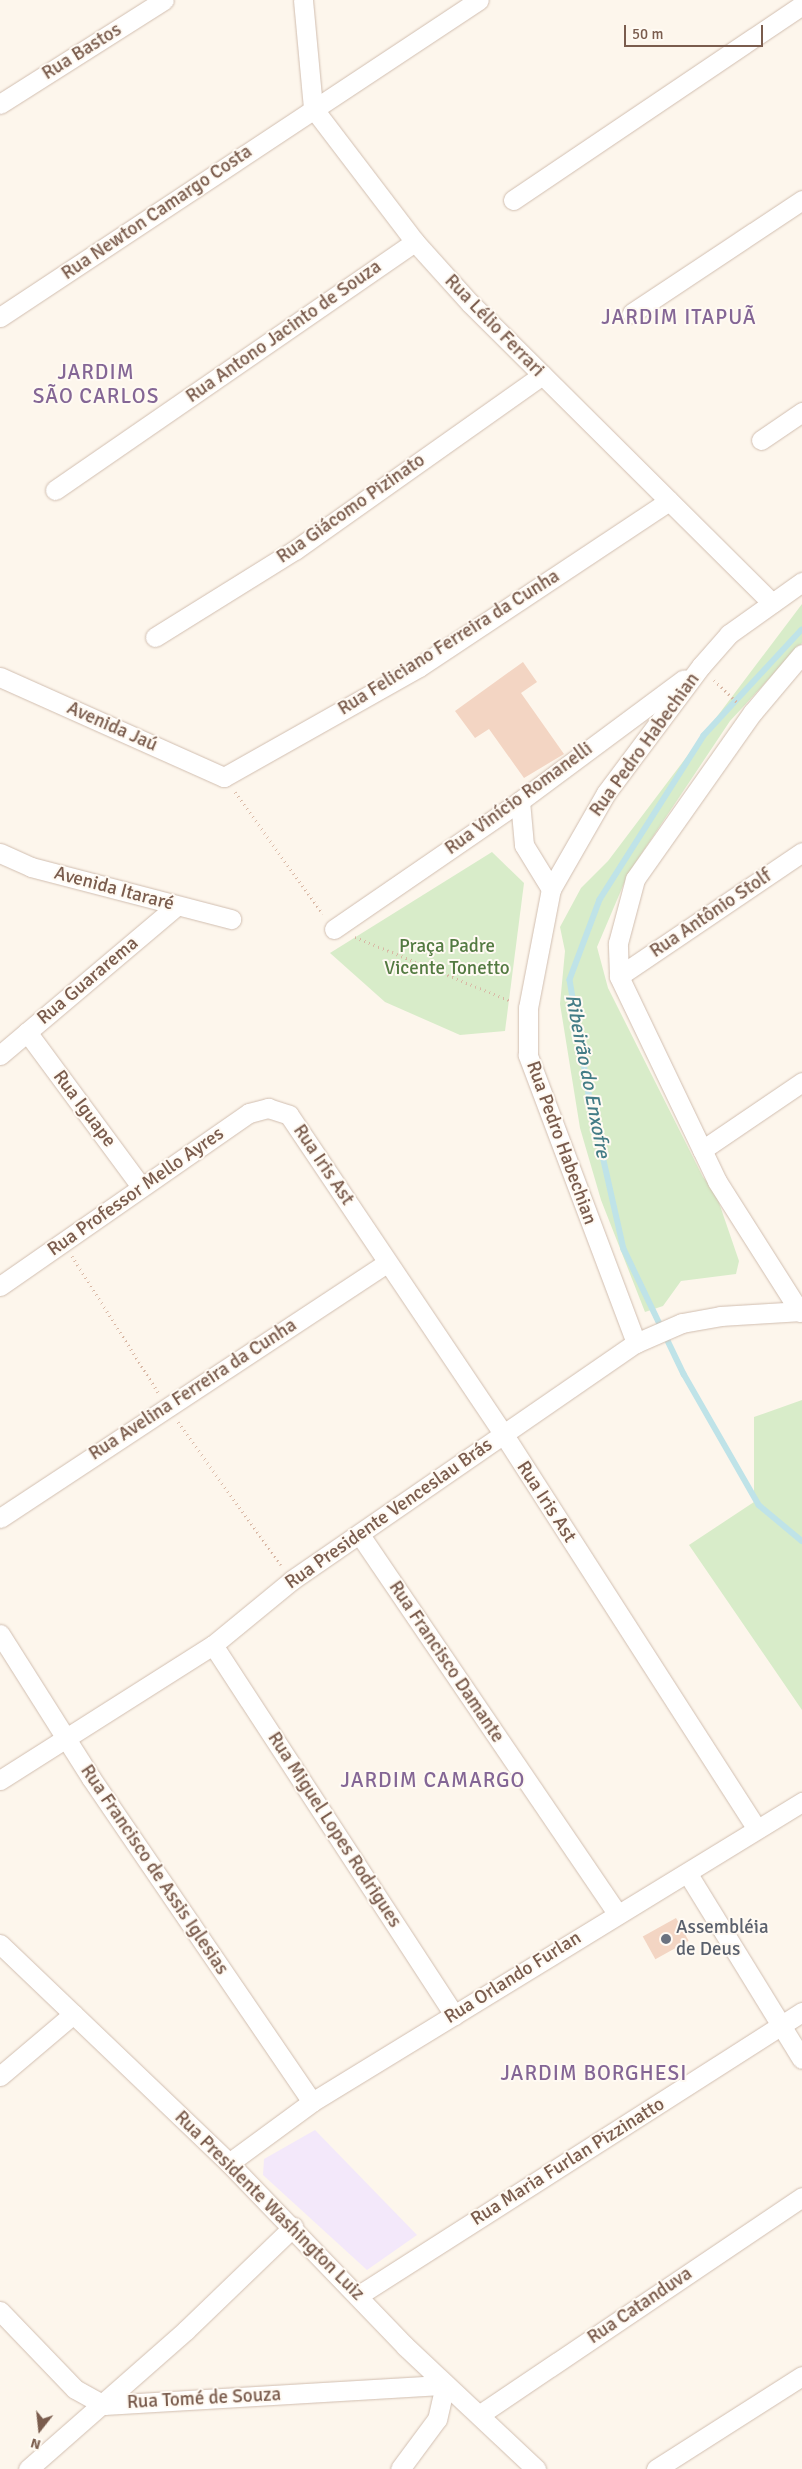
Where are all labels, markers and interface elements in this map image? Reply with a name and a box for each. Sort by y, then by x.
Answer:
scale bar [627,15,766,47]
street label: Rua Bastos [38,19,126,85]
text: 50 m [632,25,663,43]
street label: Rua Newton Camargo Costa [57,141,257,285]
street label: Rua Antono Jacinto de Souza [182,256,386,408]
street label: Rua Lélio Ferrari [439,270,549,382]
district label: JARDIM ITAPUÃ [600,304,758,330]
district label: JARDIM SÃO CARLOS [31,359,161,409]
street label: Rua Giácomo Pizinato [272,449,430,569]
street label: Rua Feliciano Ferreira da Cunha [334,565,564,721]
street label: Rua Pedro Habechian [585,669,705,821]
street label: Avenida Jaú [63,697,161,757]
street label: Rua Vinício Romanelli [441,738,597,860]
street label: Avenida Itararé [52,862,176,916]
street label: Rua Antônio Stolf [646,865,776,963]
street label: Rua Guararema [33,932,143,1030]
park label: Praça Padre Vicente Tonetto [384,936,510,980]
water label: Ribeirão do Enxofre [560,992,616,1160]
street label: Rua Pedro Habechian [521,1058,601,1228]
street label: Rua Iguape [48,1066,120,1152]
street label: Rua Iris Ast [288,1120,358,1210]
street label: Rua Professor Mello Ayres [44,1122,228,1262]
street label: Rua Avelina Ferreira da Cunha [85,1314,301,1466]
street label: Rua Presidente Venceslau Brás [281,1434,497,1594]
street label: Rua Iris Ast [511,1457,581,1547]
street label: Rua Francisco Damante [383,1577,509,1747]
street label: Rua Miguel Lopes Rodrigues [262,1728,406,1932]
street label: Rua Francisco de Assis Iglesias [75,1761,233,1979]
district label: JARDIM CAMARGO [339,1767,527,1793]
place label: Assembléia de Deus [676,1917,769,1961]
street label: Rua Orlando Furlan [440,1927,586,2029]
marker: Assembléia de Deus [660,1933,672,1945]
district label: JARDIM BORGHESI [499,2060,689,2086]
street label: Rua Maria Furlan Pizzinatto [467,2093,669,2231]
street label: Rua Presidente Washington Luiz [169,2106,369,2306]
street label: Rua Catanduva [583,2263,697,2349]
street label: Rua Tomé de Souza [126,2384,282,2414]
north arrow [15,2404,65,2454]
text: N [29,2434,43,2453]

